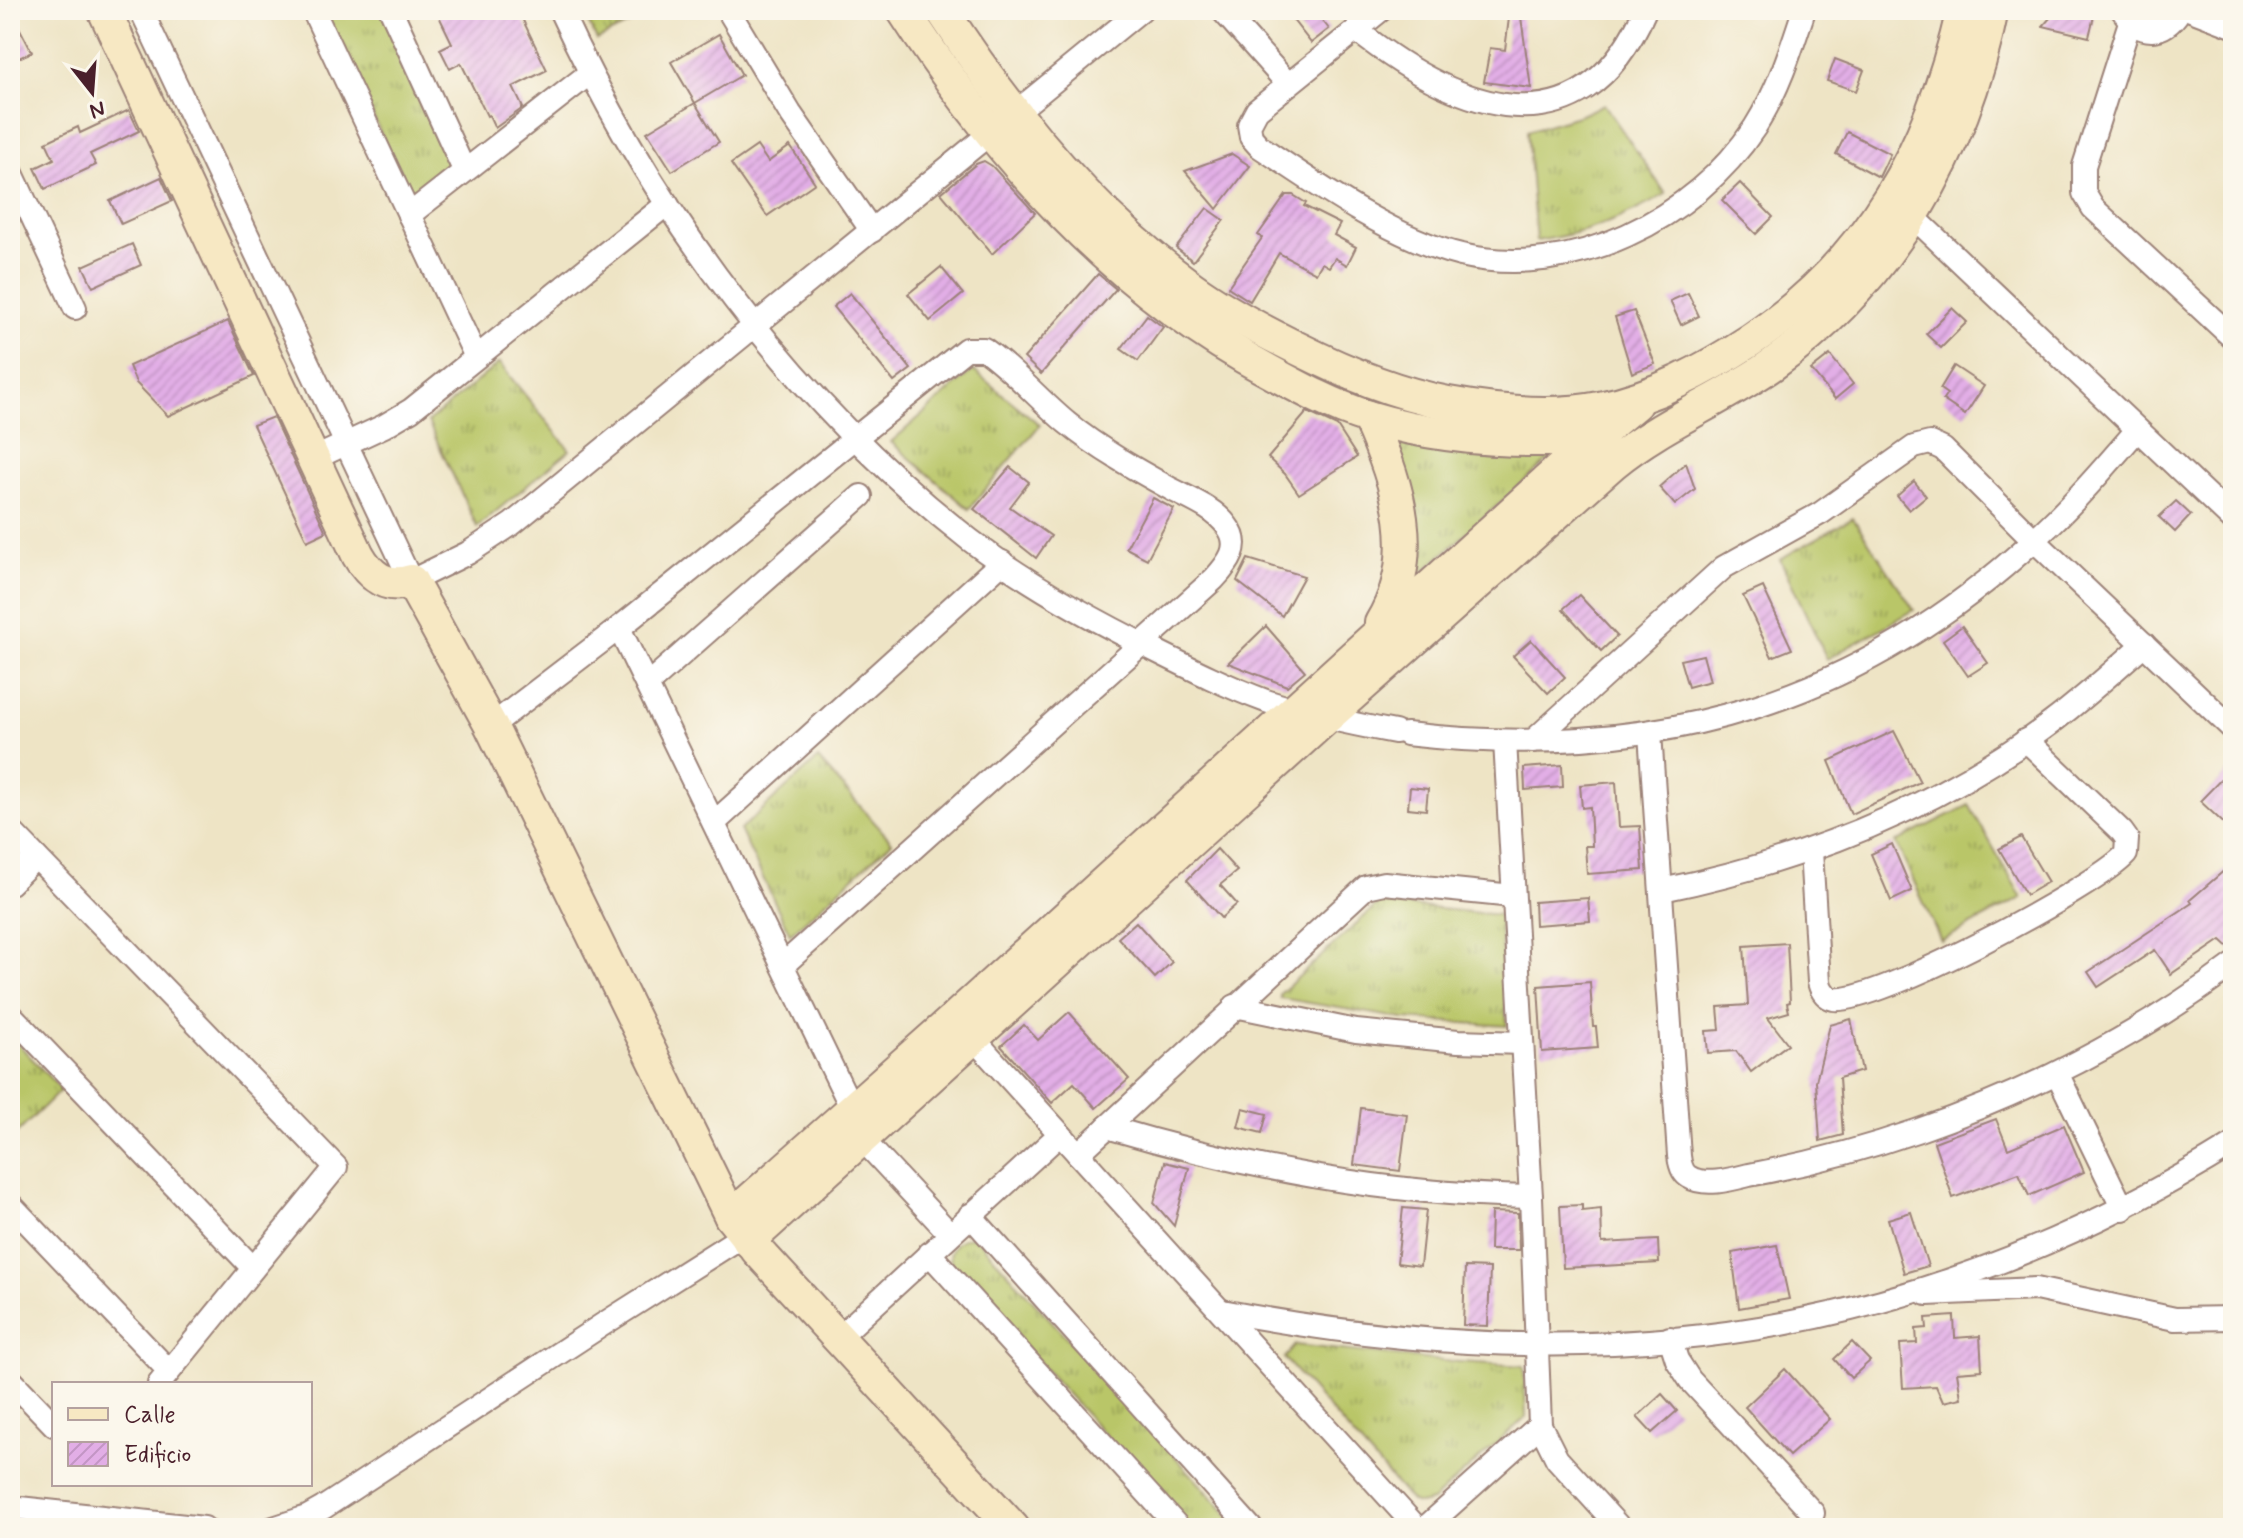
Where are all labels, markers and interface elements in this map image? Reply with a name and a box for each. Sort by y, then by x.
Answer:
north arrow [52,52,132,132]
text: N [86,94,108,125]
legend [52,1382,312,1486]
text: Calle [124,1400,176,1431]
text: Edificio [124,1440,191,1471]

